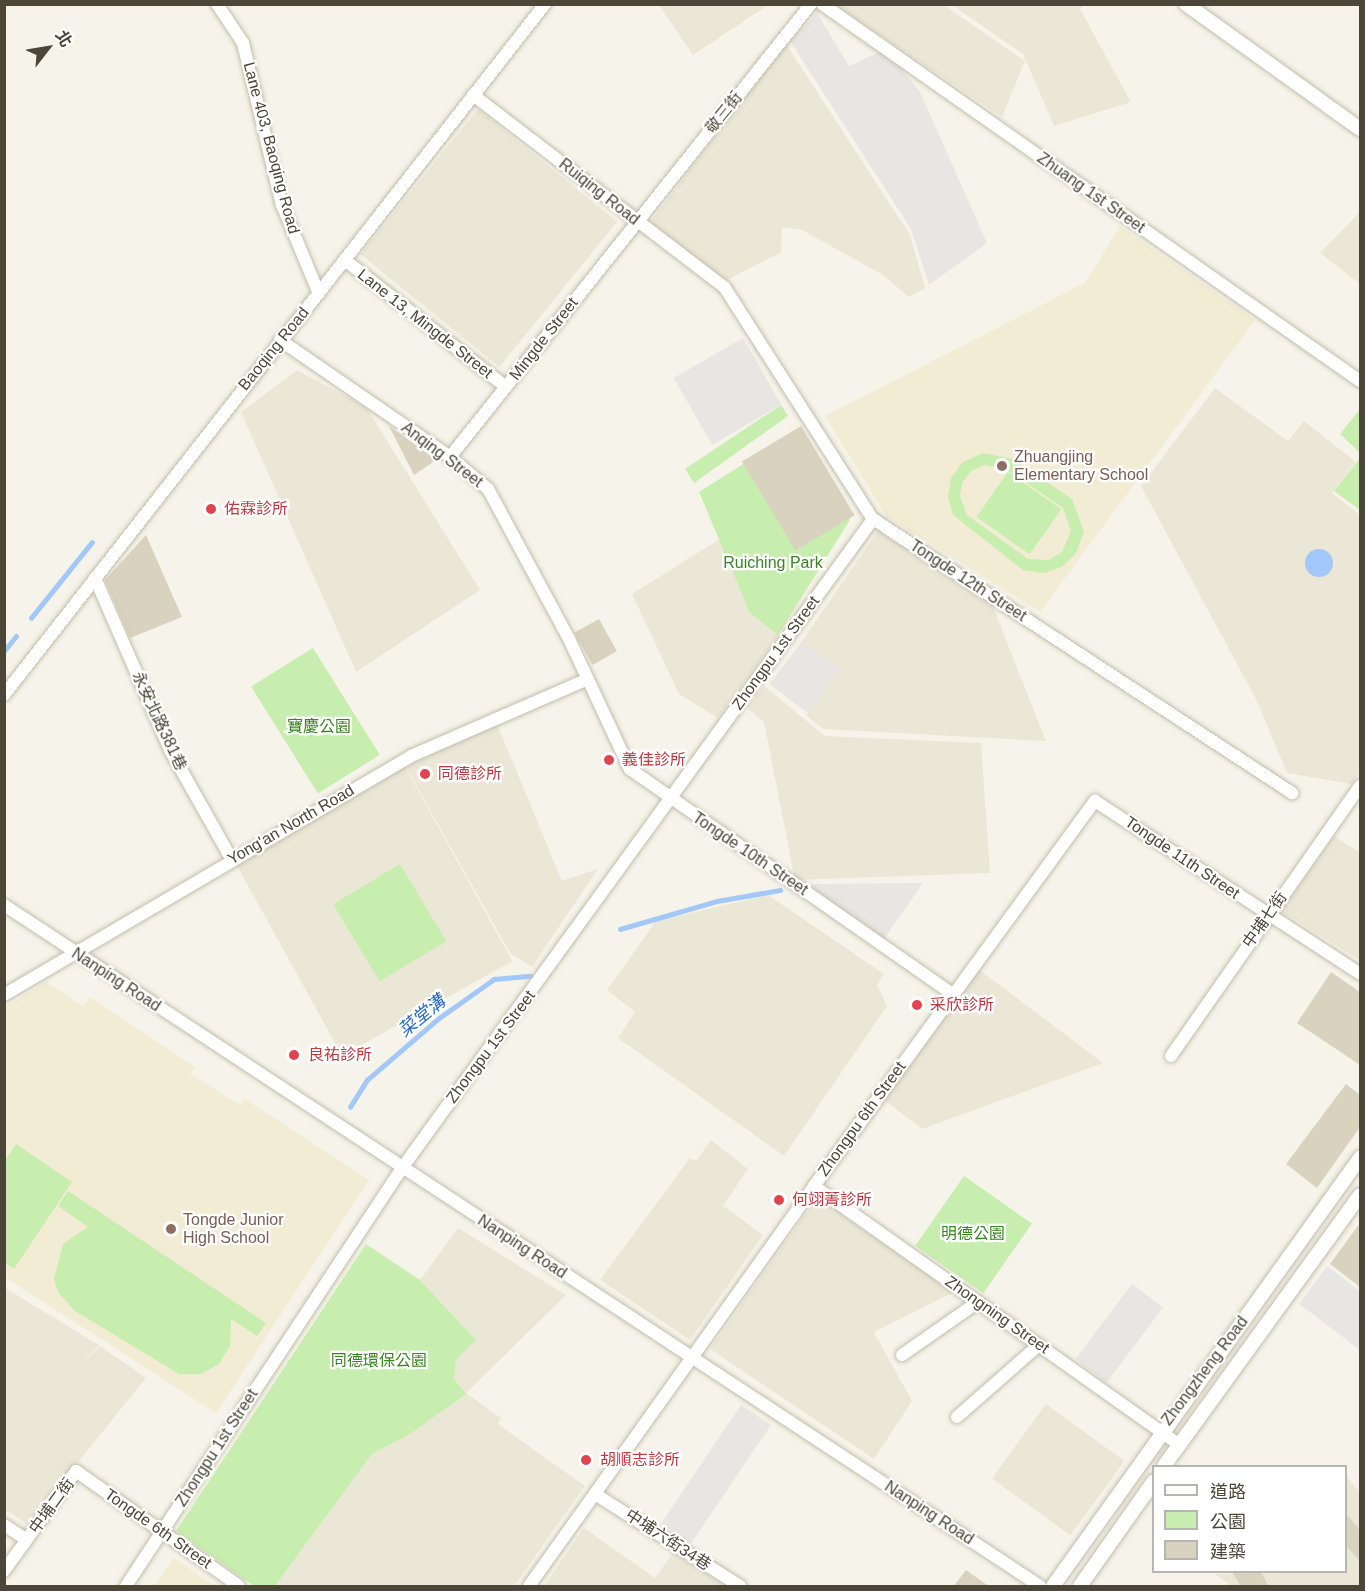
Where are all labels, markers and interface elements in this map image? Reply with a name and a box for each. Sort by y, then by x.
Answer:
north arrow [18,18,78,78]
text: 北 [52,27,75,50]
street label: Lane 403, Baoqing Road [239,60,303,236]
street label: 敬三街 [701,88,747,138]
street label: Zhuang 1st Street [1033,149,1149,237]
street label: Ruiqing Road [555,155,643,229]
street label: Lane 13, Mingde Street [354,265,496,383]
street label: Mingde Street [506,294,582,384]
street label: Baoqing Road [235,304,313,394]
street label: Anqing Street [398,418,486,492]
place label: Zhuangjing Elementary School [1014,447,1148,485]
marker: Zhuangjing Elementary School [995,459,1009,473]
place label: 佑霖診所 [224,499,288,519]
marker: 佑霖診所 [202,500,220,518]
street label: Tongde 12th Street [906,536,1030,626]
park label: Ruiching Park [723,553,823,573]
street label: Zhongpu 1st Street [728,592,824,714]
street label: 永安北路381巷 [128,669,190,773]
park label: 寶慶公園 [287,717,351,737]
place label: 義佳診所 [622,750,686,770]
marker: 義佳診所 [600,751,618,769]
place label: 同德診所 [438,764,502,784]
marker: 同德診所 [416,765,434,783]
street label: Yong'an North Road [224,781,358,869]
street label: Tongde 10th Street [689,808,811,900]
street label: Tongde 11th Street [1121,813,1243,903]
street label: 中埔七街 [1239,888,1291,952]
street label: Nanping Road [68,944,164,1016]
street label: Zhongpu 1st Street [442,987,540,1107]
water label: 菜堂溝 [394,991,450,1041]
place label: 采欣診所 [930,995,994,1015]
marker: 采欣診所 [908,996,926,1014]
place label: 良祐診所 [308,1045,372,1065]
marker: 良祐診所 [285,1046,303,1064]
street label: Zhongpu 6th Street [814,1058,910,1180]
place label: 何翊菁診所 [792,1190,872,1210]
marker: 何翊菁診所 [770,1191,788,1209]
place label: Tongde Junior High School [183,1210,284,1248]
street label: Nanping Road [474,1211,570,1283]
marker: Tongde Junior High School [164,1222,178,1236]
park label: 明德公園 [941,1224,1005,1244]
street label: Zhongning Street [941,1272,1053,1358]
street label: Zhongzheng Road [1158,1313,1252,1429]
park label: 同德環保公園 [331,1351,427,1371]
street label: Zhongpu 1st Street [172,1386,262,1510]
place label: 胡順志診所 [600,1450,680,1470]
marker: 胡順志診所 [577,1451,595,1469]
legend [1152,1465,1347,1573]
street label: 中埔二街 [25,1474,79,1538]
street label: Nanping Road [881,1477,977,1549]
text: 道路 [1210,1482,1246,1502]
street label: Tongde 6th Street [101,1485,215,1573]
street label: 中埔六街34巷 [622,1505,714,1575]
text: 公園 [1210,1512,1246,1532]
text: 建築 [1210,1542,1246,1562]

